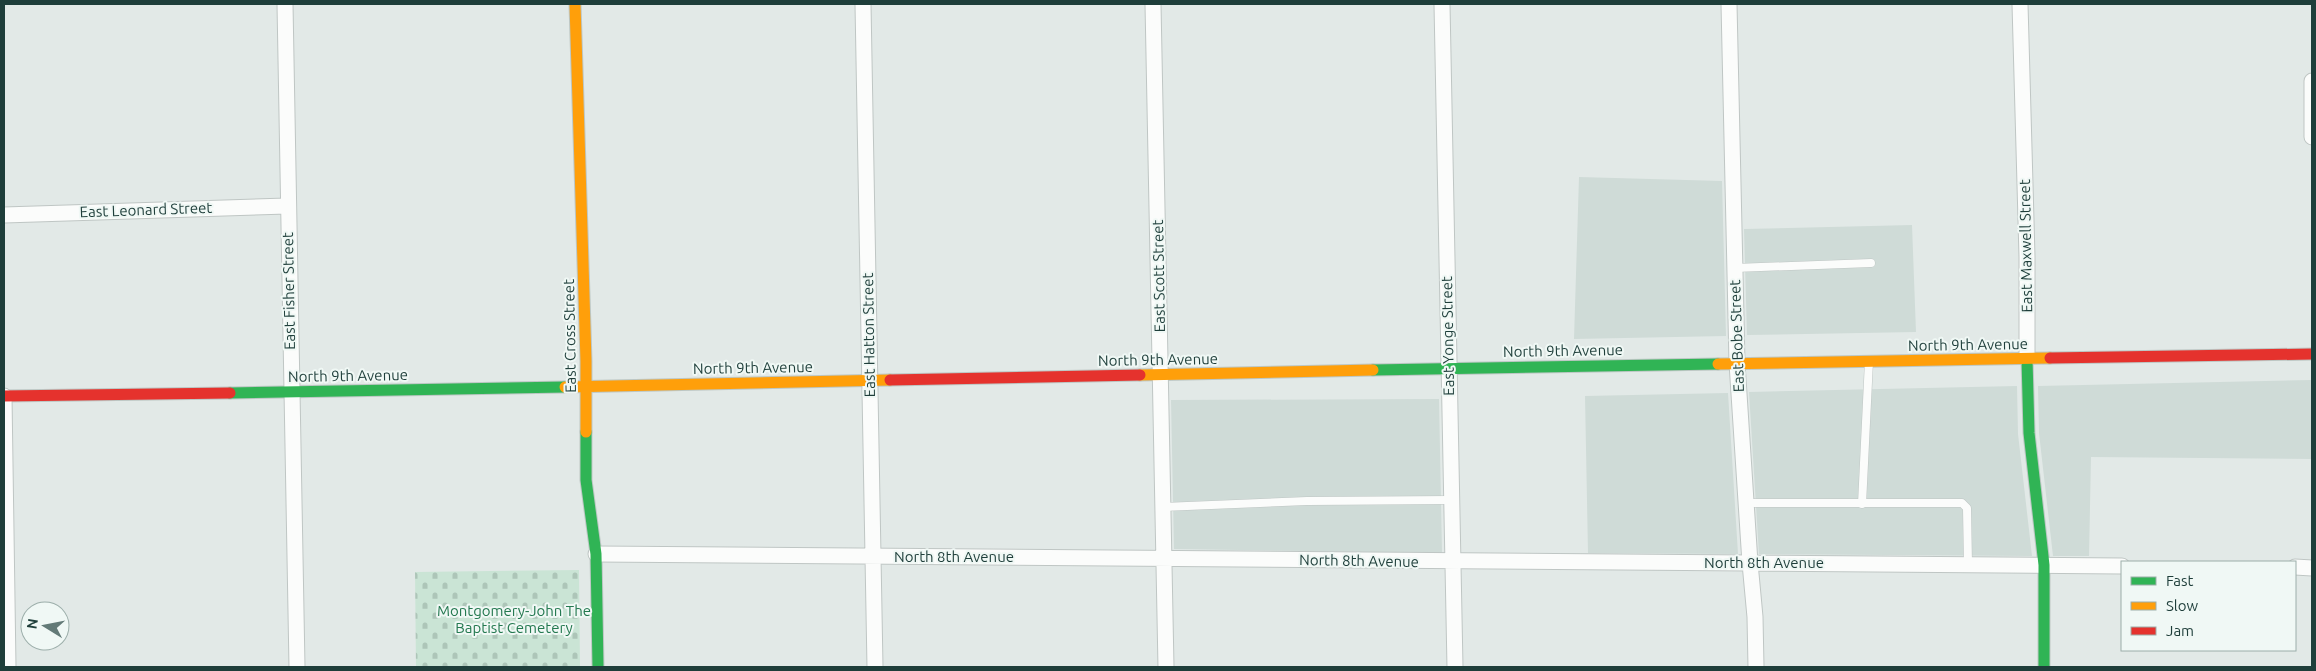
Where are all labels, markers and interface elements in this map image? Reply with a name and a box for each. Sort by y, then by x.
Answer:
street label: East Maxwell Street [2016,179,2035,313]
street label: East Leonard Street [79,199,213,220]
street label: East Scott Street [1149,219,1168,332]
street label: East Fisher Street [279,232,298,350]
street label: East Hatton Street [859,272,878,397]
street label: East Yonge Street [1438,276,1457,396]
street label: East Cross Street [560,279,579,393]
street label: East Bobe Street [1726,279,1747,393]
street label: North 9th Avenue [1908,335,2028,354]
street label: North 9th Avenue [1503,341,1623,360]
street label: North 9th Avenue [1098,350,1218,369]
street label: North 9th Avenue [693,358,813,377]
street label: North 9th Avenue [288,366,408,385]
street label: North 8th Avenue [894,548,1014,565]
street label: North 8th Avenue [1299,551,1419,570]
street label: North 8th Avenue [1704,554,1824,571]
legend [2121,561,2296,651]
text: Fast [2166,572,2194,589]
text: Slow [2166,597,2199,614]
north arrow [20,601,70,651]
park label: Montgomery-John The Baptist Cemetery [437,602,591,636]
text: N [23,617,41,630]
text: Jam [2166,622,2194,639]

